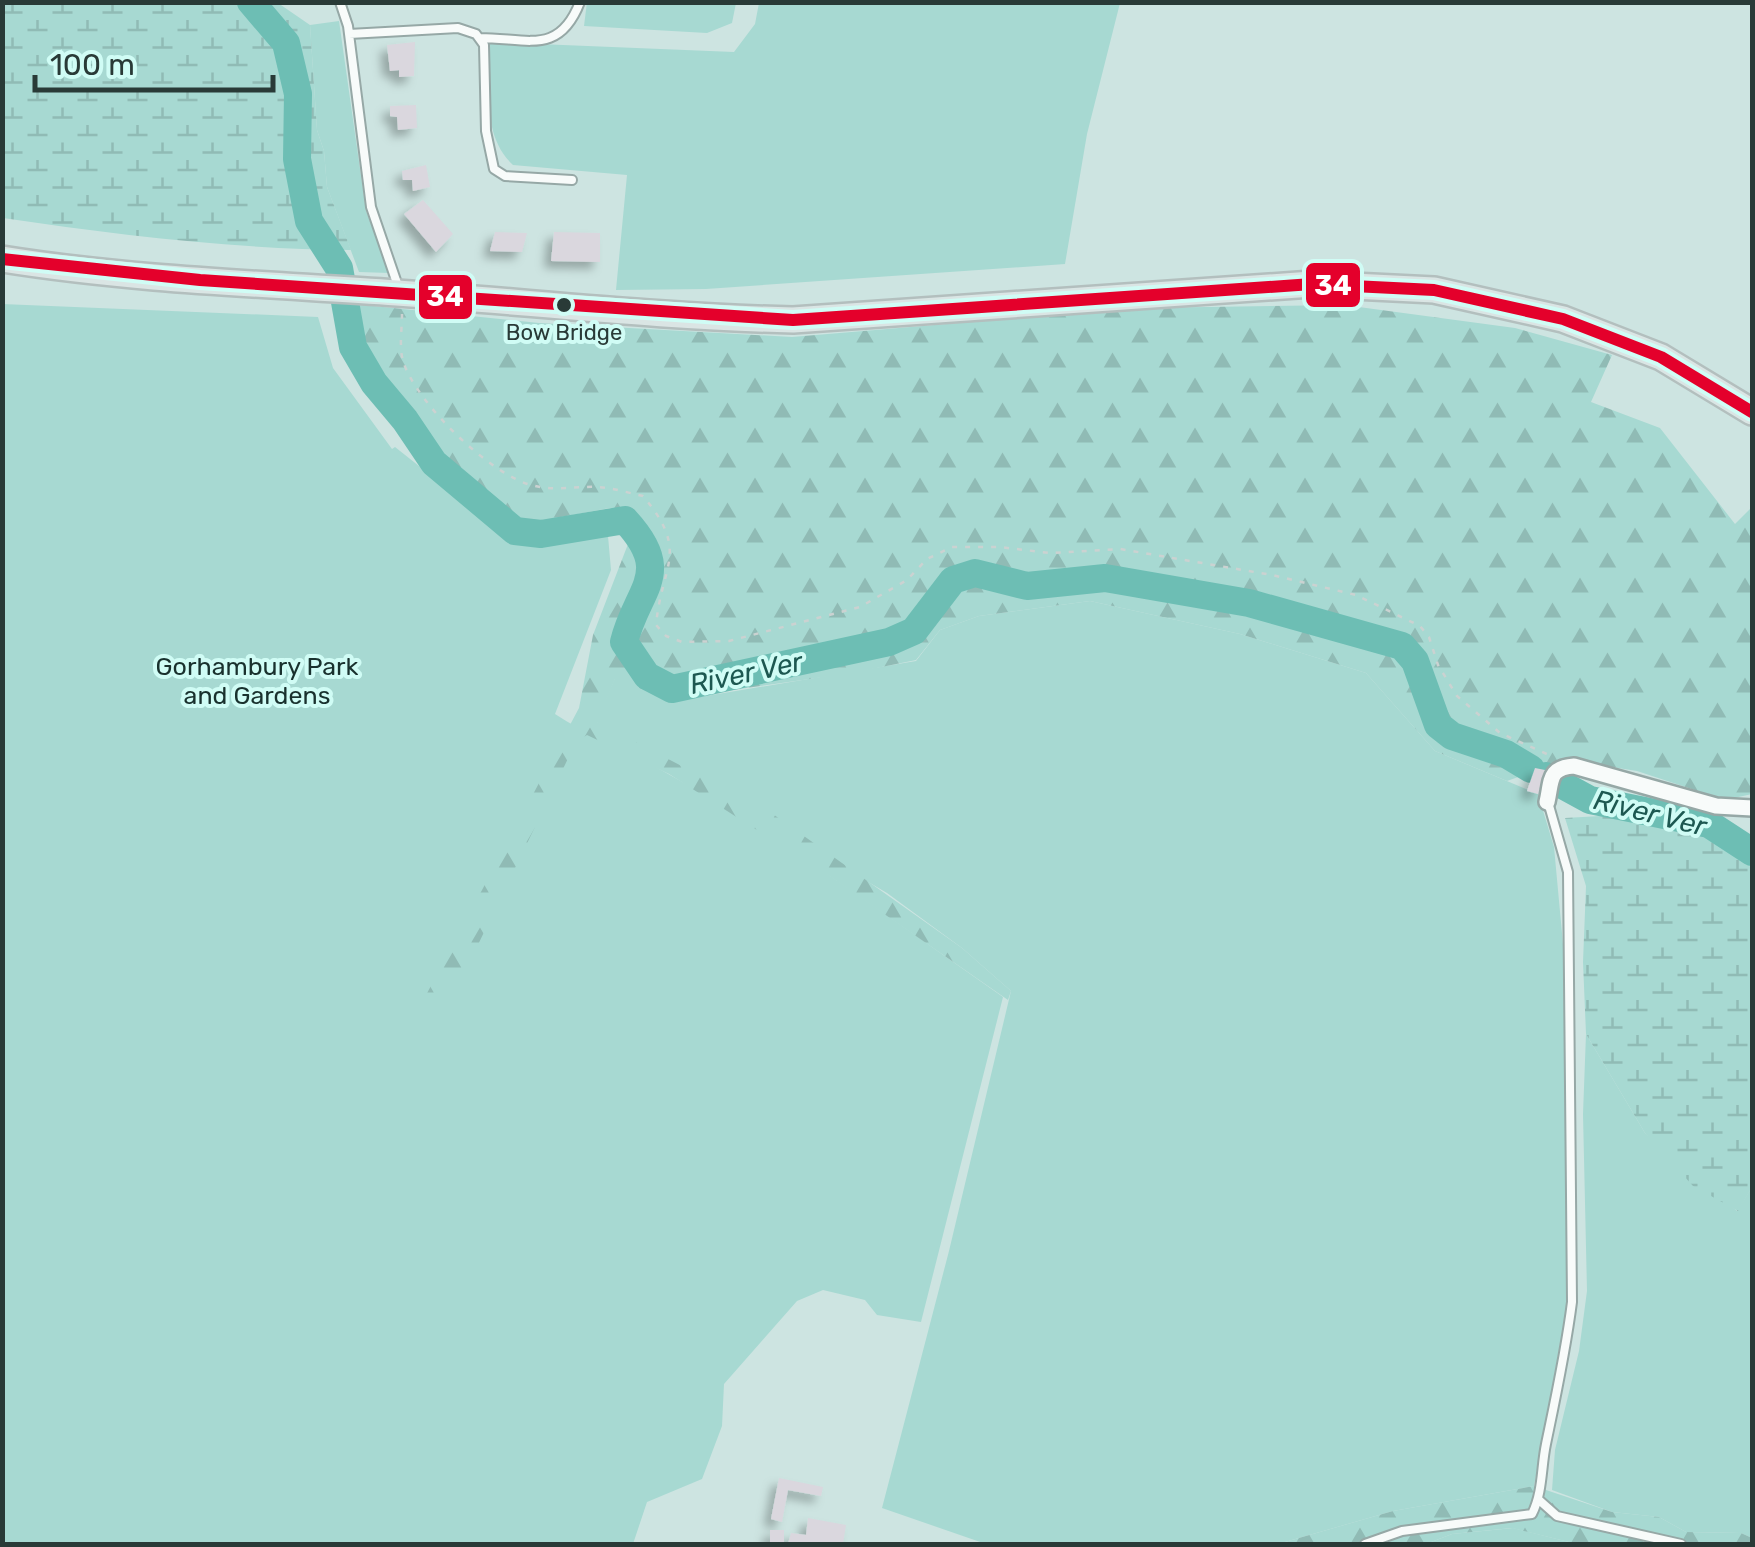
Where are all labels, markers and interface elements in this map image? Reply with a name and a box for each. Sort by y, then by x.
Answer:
scale bar [35,30,272,92]
text: 100 m [50,47,135,83]
line badge: 34 [1304,261,1362,309]
text: 34 [1314,269,1352,302]
line badge: 34 [417,273,474,321]
text: 34 [426,280,464,313]
marker: Bow Bridge [554,295,574,315]
place label: Bow Bridge [506,319,622,346]
water label: River Ver [686,645,807,701]
park label: Gorhambury Park and Gardens [156,652,359,710]
water label: River Ver [1590,783,1711,843]

